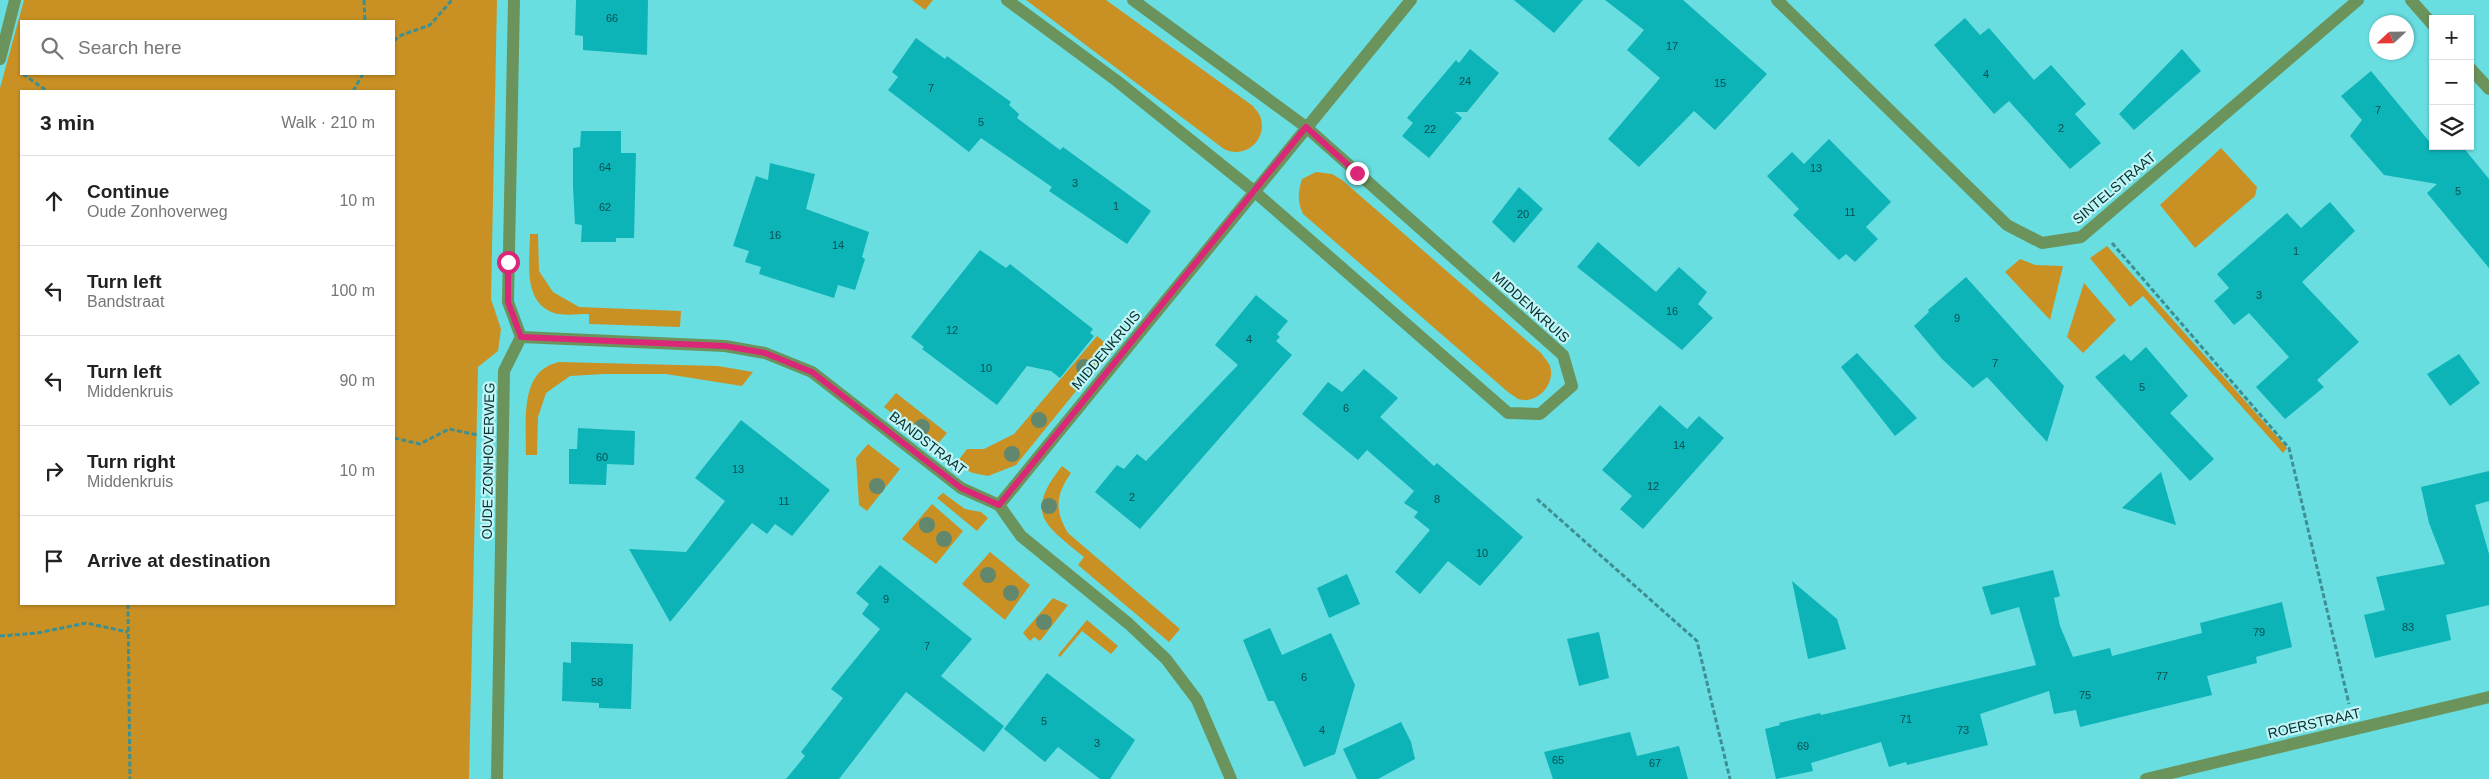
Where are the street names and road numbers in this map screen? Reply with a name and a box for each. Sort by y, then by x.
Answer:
street label: SINTELSTRAAT [2069,148,2159,227]
street label: MIDDENKRUIS [1489,268,1573,346]
street label: MIDDENKRUIS [1068,307,1144,393]
street label: OUDE ZONHOVERWEG [479,382,497,540]
street label: BANDSTRAAT [886,408,970,478]
street label: ROERSTRAAT [2266,704,2362,741]

